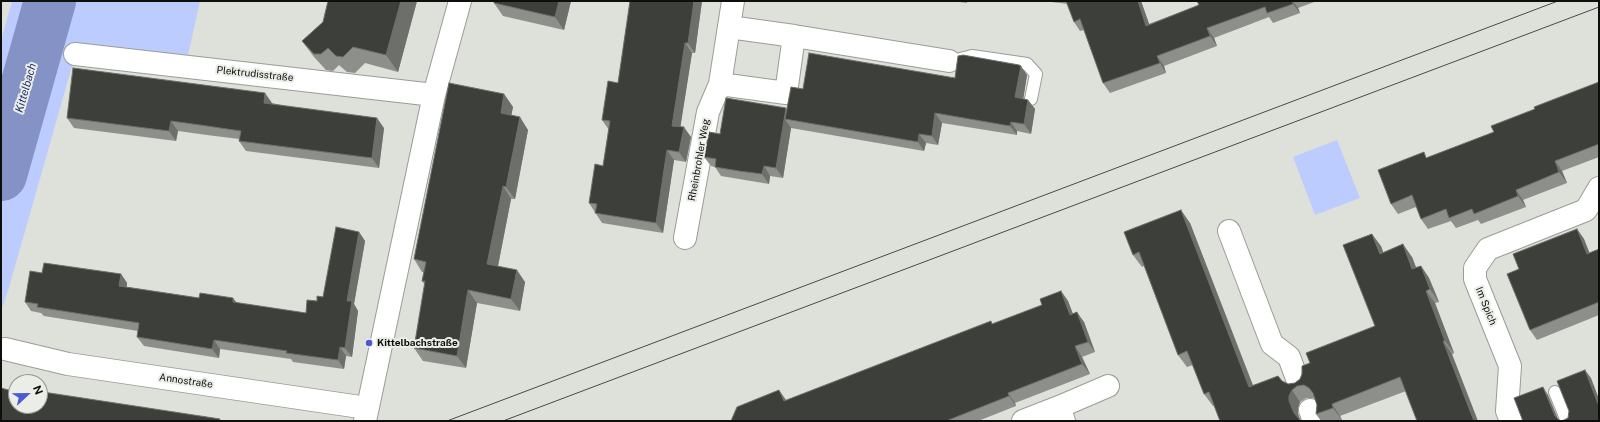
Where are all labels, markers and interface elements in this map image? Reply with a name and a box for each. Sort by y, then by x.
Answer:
water label: Kittelbach [13,62,39,114]
street label: Plektrudisstraße [216,64,294,84]
street label: Rheinbrohler Weg [686,118,712,202]
street label: Im Spich [1473,285,1499,327]
place label: Kittelbachstraße [377,337,458,349]
marker: Kittelbachstraße [364,338,374,348]
street label: Annostraße [158,371,214,391]
north arrow [8,374,48,414]
text: N [31,384,45,396]

